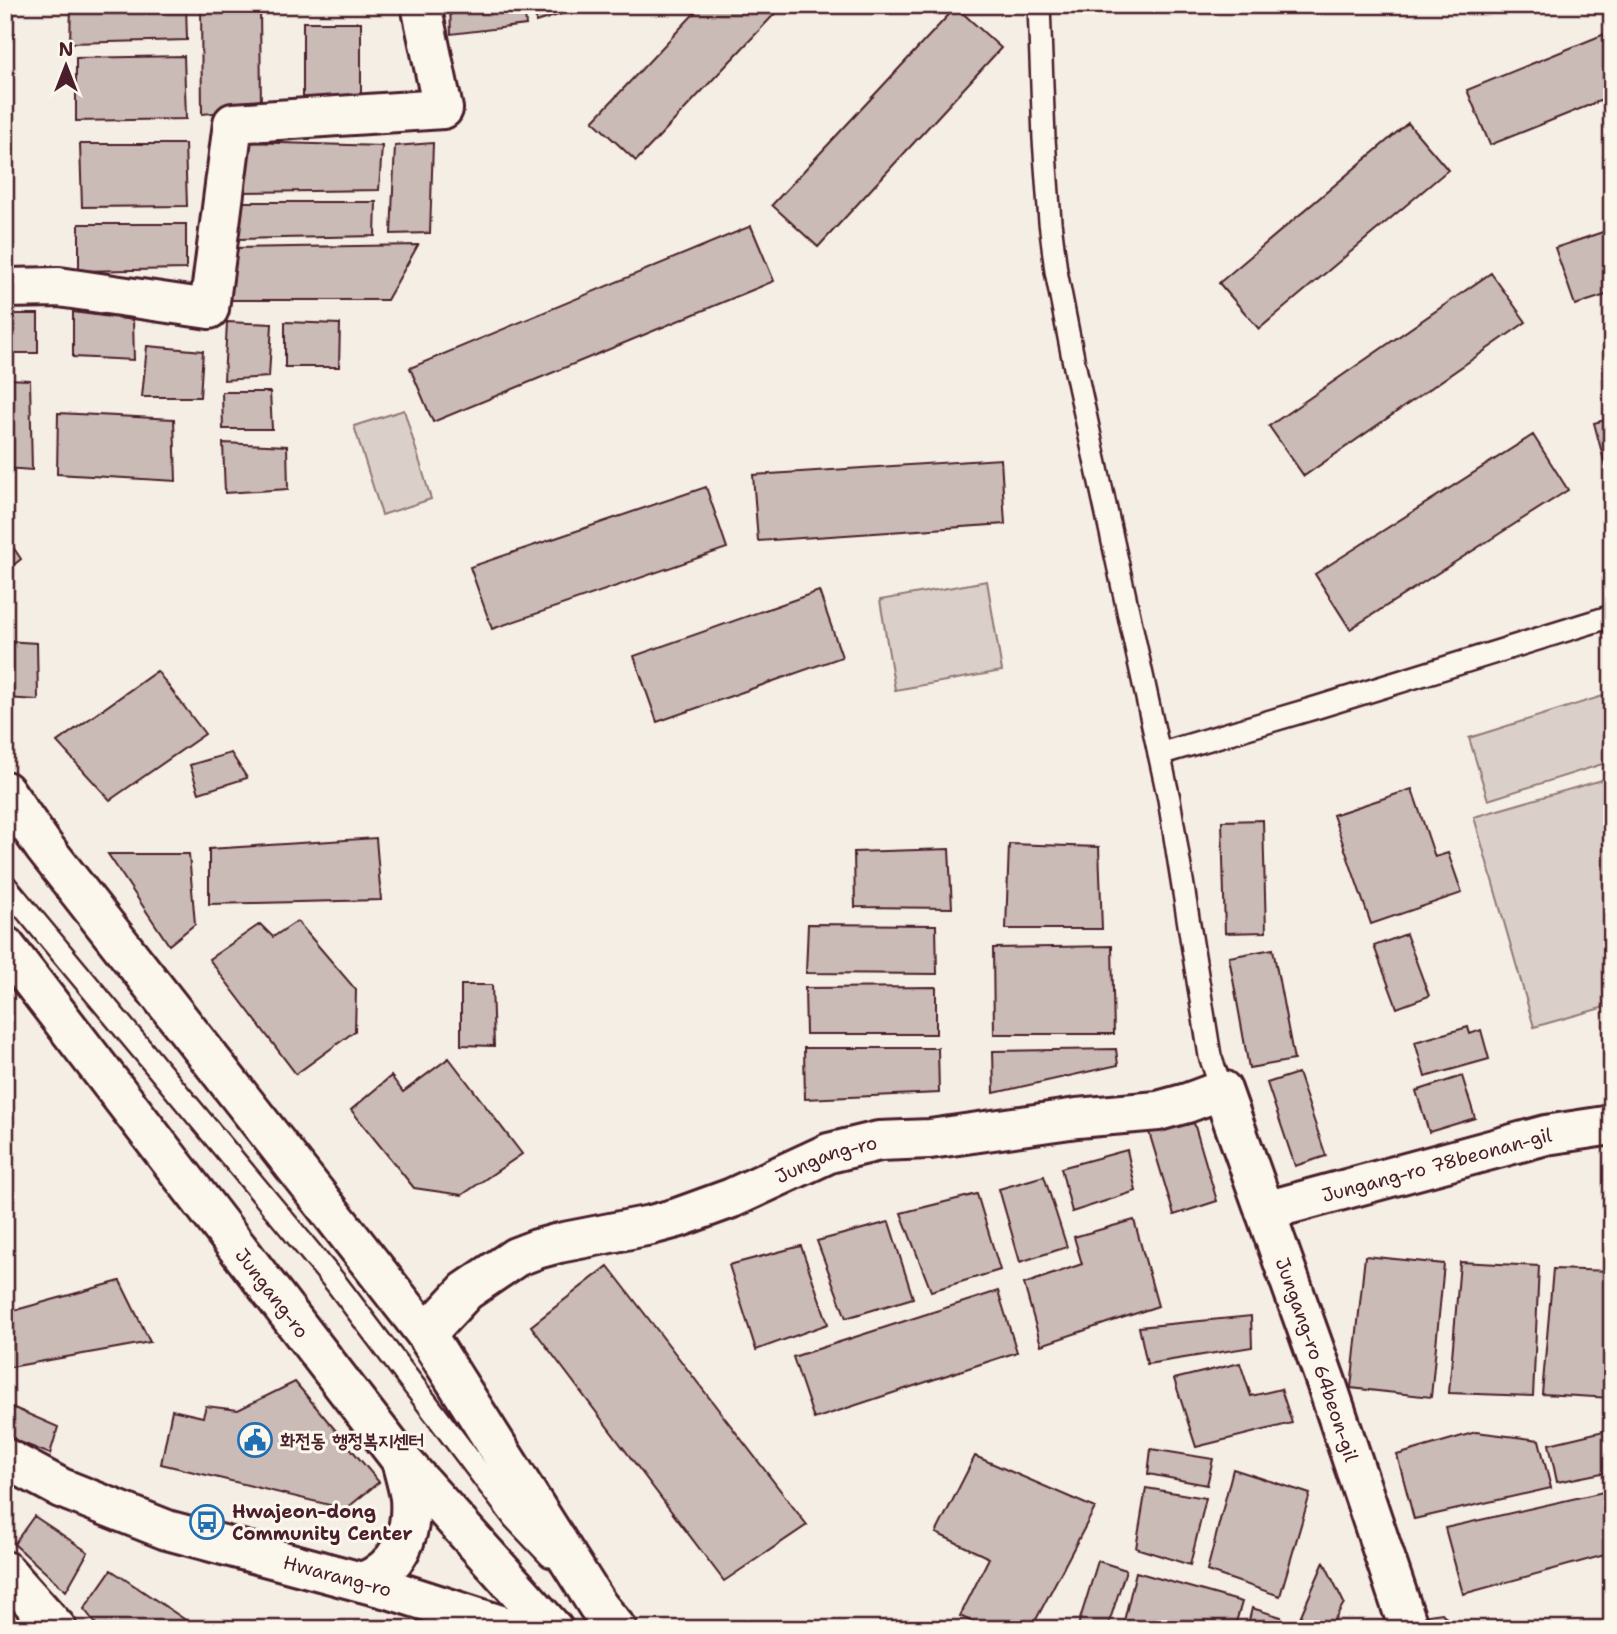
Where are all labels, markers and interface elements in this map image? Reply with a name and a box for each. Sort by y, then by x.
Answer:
north arrow [32,32,102,102]
text: N [58,37,74,62]
street label: Jungang-ro 78beonan-gil [1319,1122,1554,1208]
street label: Jungang-ro [771,1130,880,1189]
street label: Jungang-ro [229,1243,314,1343]
street label: Jungang-ro 64beon-gil [1270,1254,1364,1465]
public building icon: 화전동 행정복지센터 [236,1421,274,1459]
place label: 화전동 행정복지센터 [280,1428,424,1453]
place label: Hwajeon-dong Community Center [232,1499,413,1546]
bus stop icon: Hwajeon-dong Community Center [188,1503,226,1541]
street label: Hwarang-ro [280,1550,394,1603]

